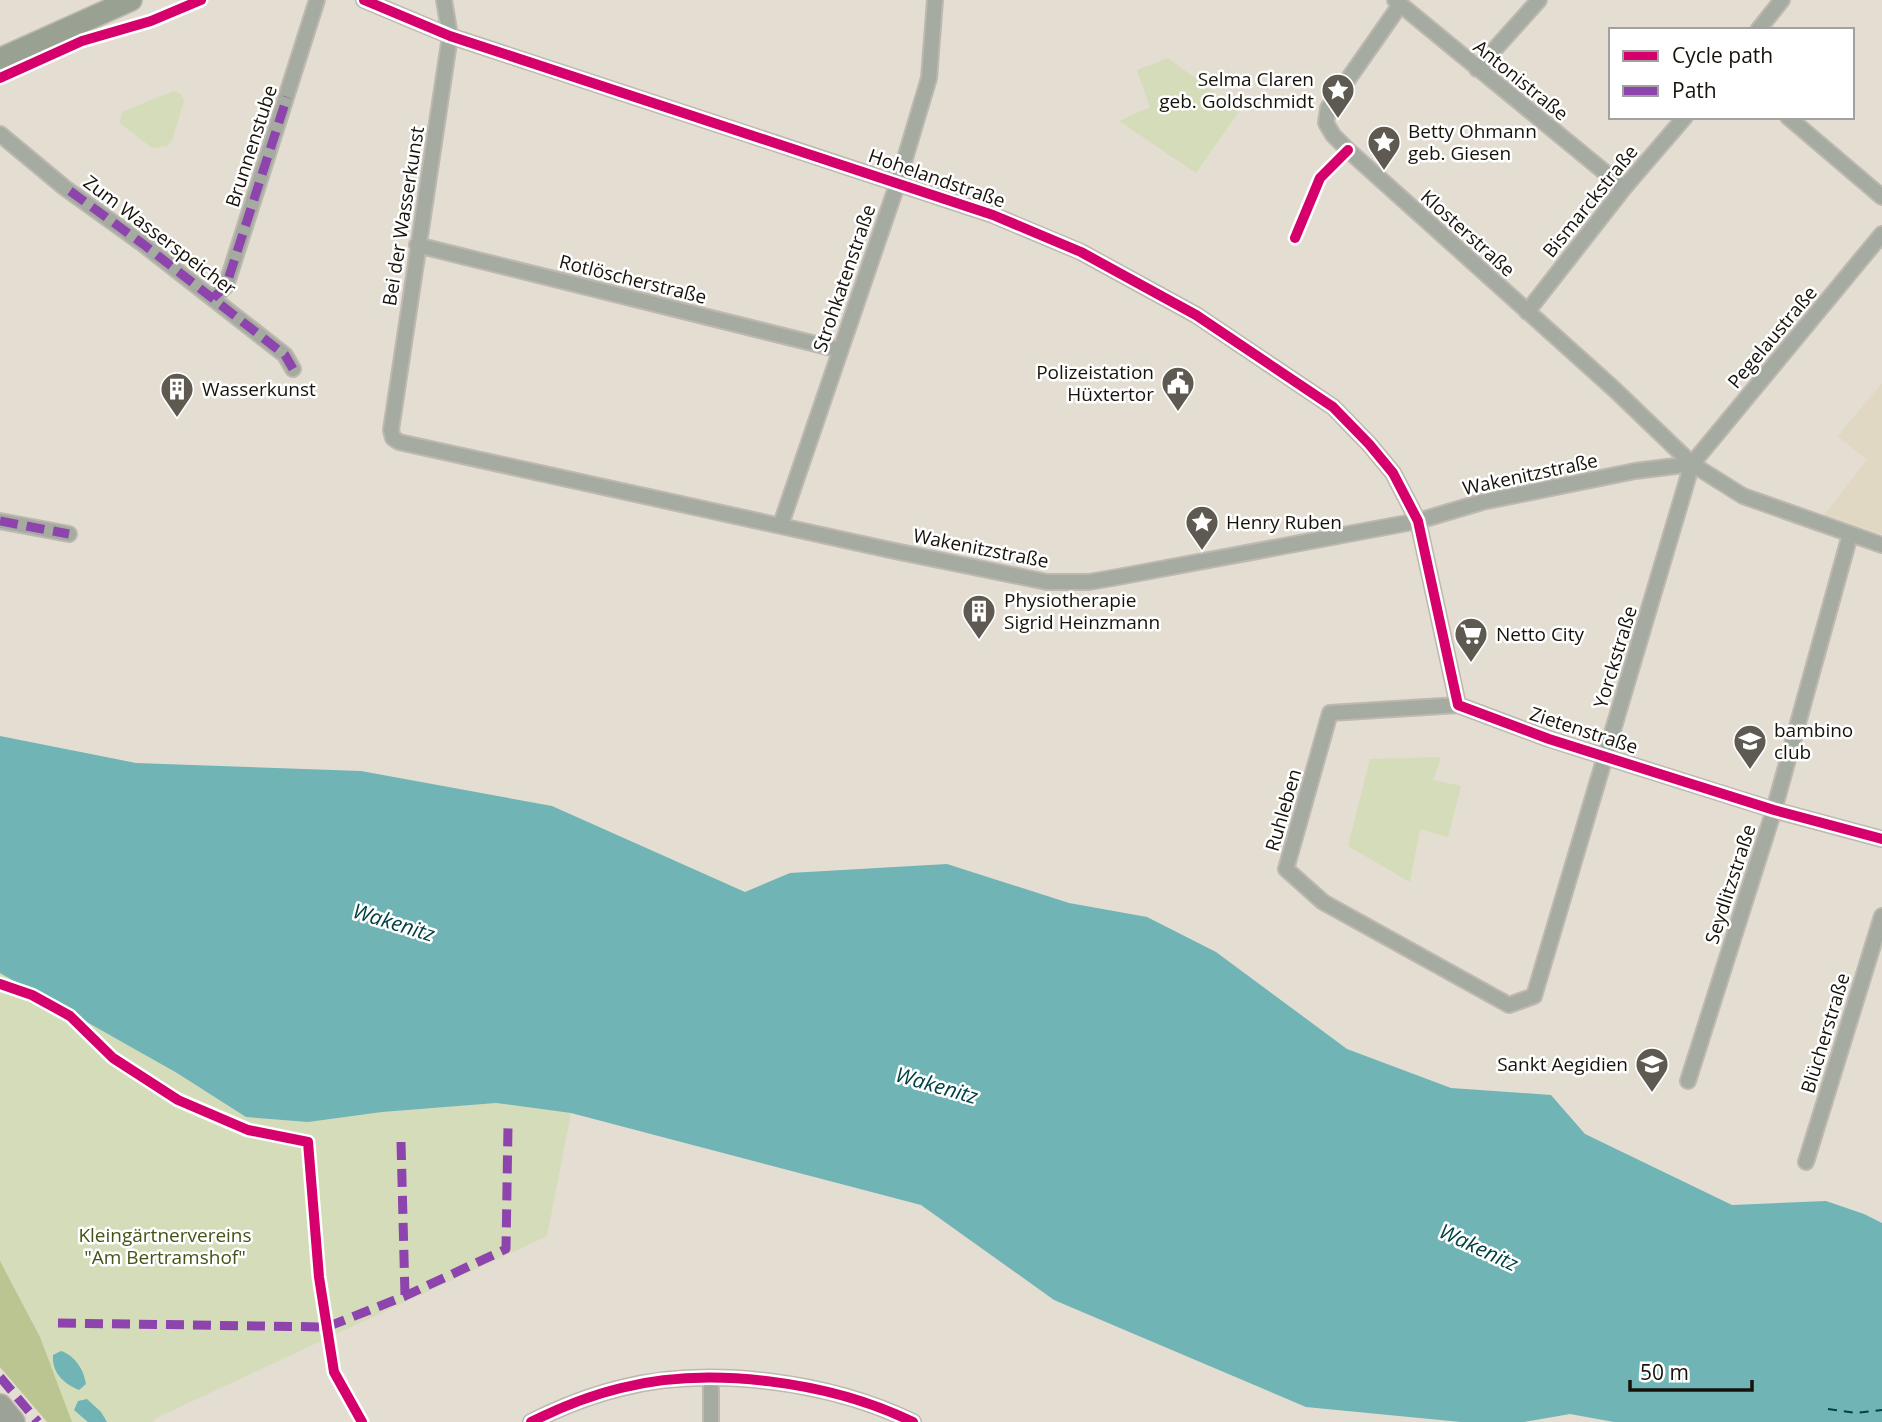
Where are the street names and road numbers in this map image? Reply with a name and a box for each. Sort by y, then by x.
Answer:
street label: Antonistraße [1468,34,1574,126]
street label: Brunnenstube [219,82,283,210]
street label: Bei der Wasserkunst [376,124,430,308]
street label: Bismarckstraße [1537,139,1643,263]
street label: Hohelandstraße [865,142,1009,214]
street label: Zum Wasserspeicher [78,169,242,301]
street label: Klosterstraße [1415,184,1521,282]
street label: Strohkatenstraße [807,201,881,355]
street label: Rotlöscherstraße [557,248,709,310]
street label: Pegelaustraße [1721,280,1823,394]
street label: Wakenitzstraße [1460,447,1600,501]
street label: Wakenitzstraße [911,522,1051,574]
street label: Yorckstraße [1587,603,1643,711]
street label: Zietenstraße [1527,700,1641,760]
street label: Ruhleben [1259,766,1307,854]
street label: Seydlitzstraße [1698,821,1762,947]
street label: Blücherstraße [1794,970,1856,1096]

